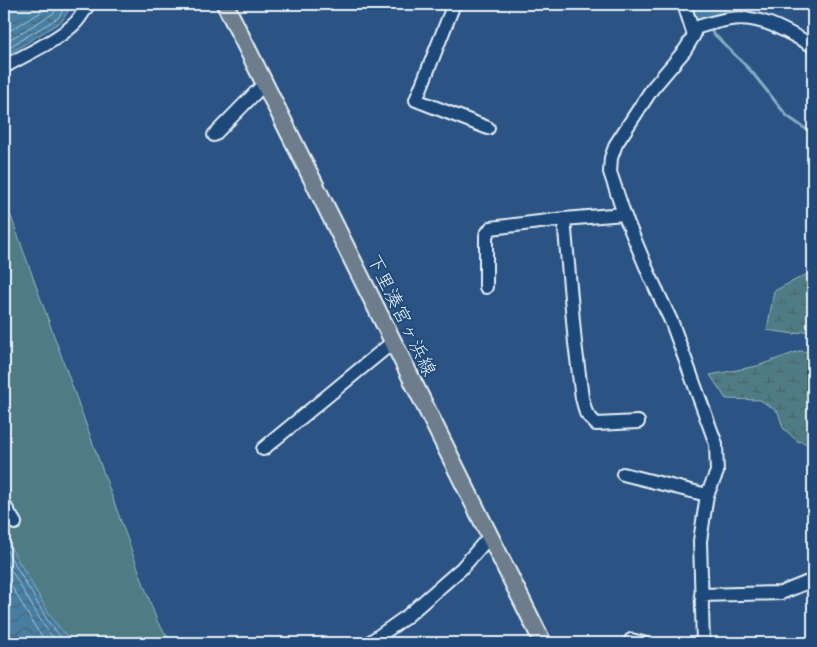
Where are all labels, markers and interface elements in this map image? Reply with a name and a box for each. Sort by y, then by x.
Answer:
street label: 下里湊宮ヶ浜線 [362,250,442,380]

